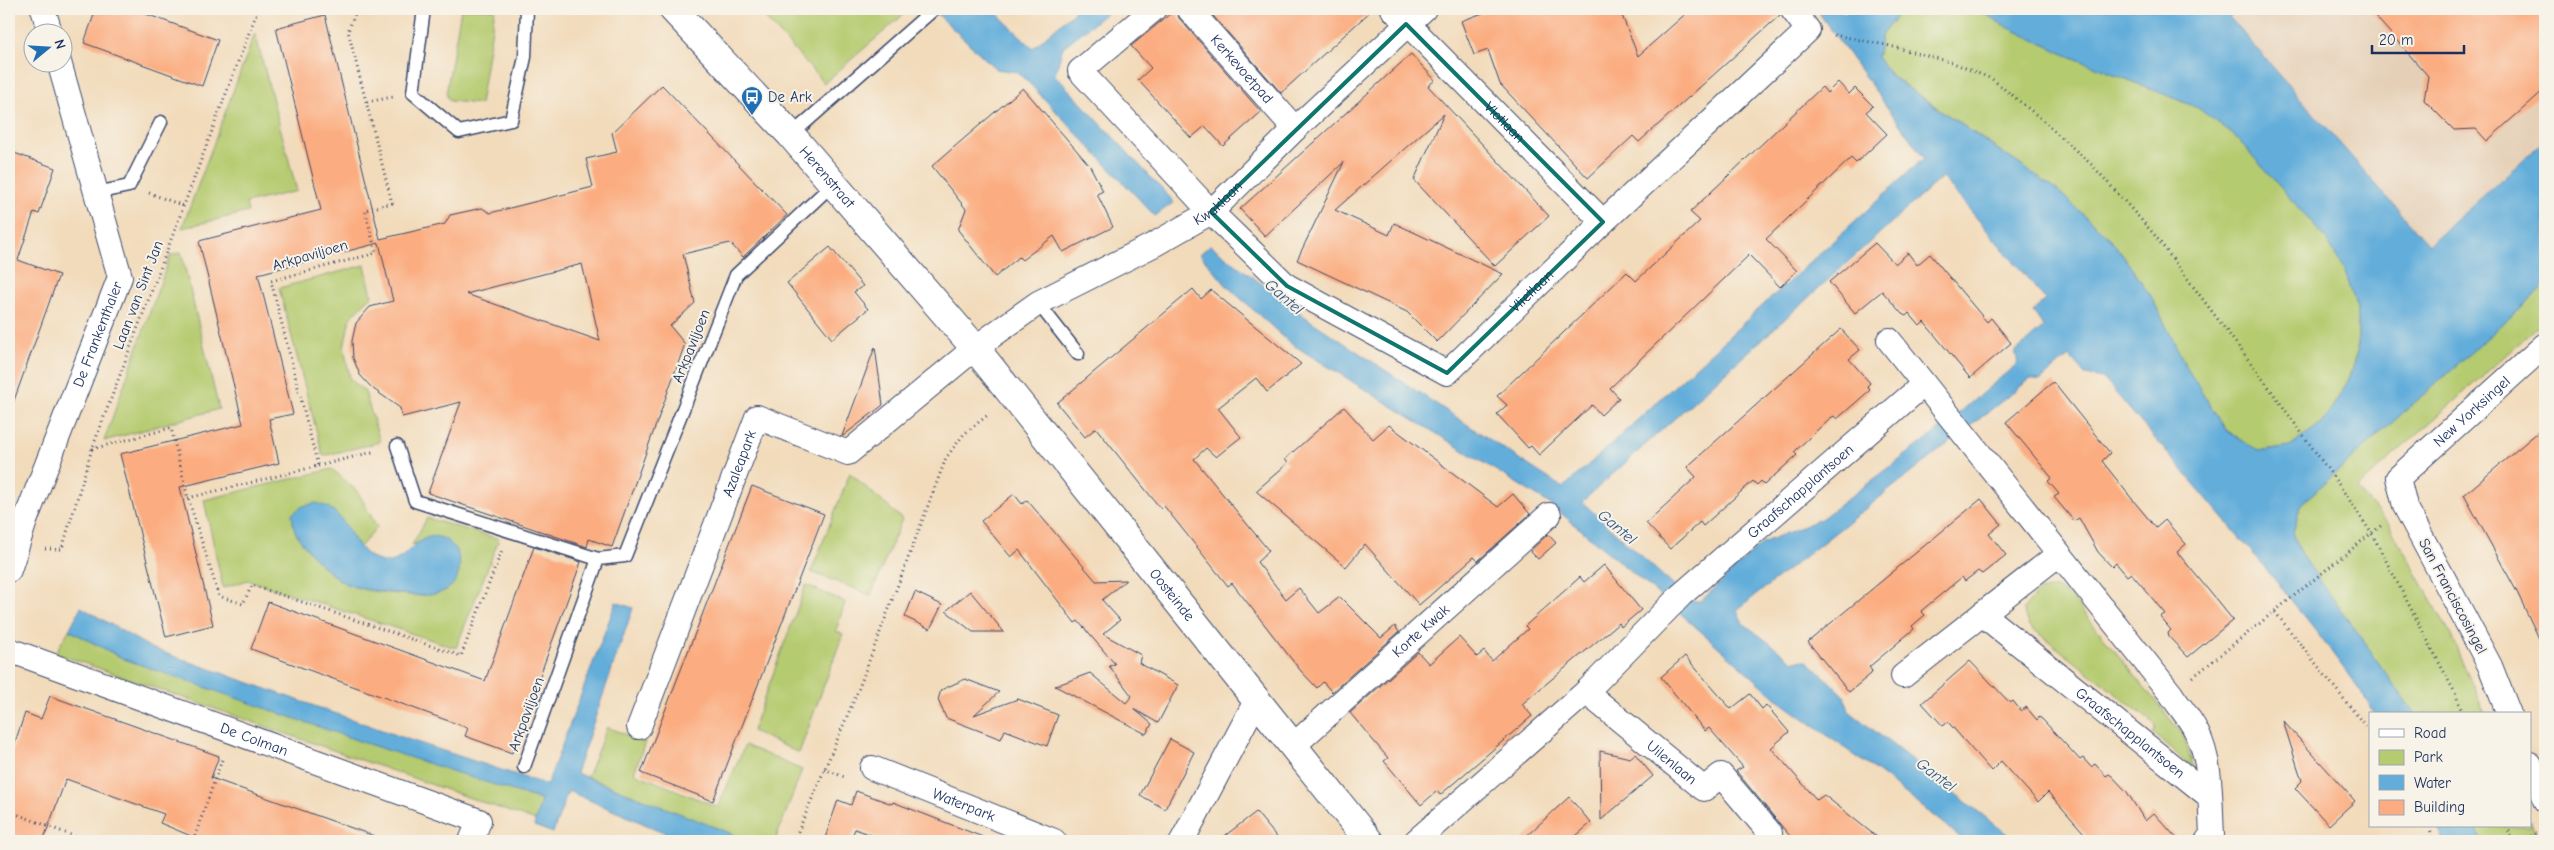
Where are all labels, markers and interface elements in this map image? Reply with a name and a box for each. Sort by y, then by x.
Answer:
north arrow [22,22,72,72]
scale bar [2372,22,2464,54]
street label: Kerkevoetpad [1207,31,1277,107]
text: 20 m [2379,31,2413,49]
text: N [50,37,69,51]
bus stop icon: De Ark [740,85,764,116]
place label: De Ark [768,88,813,106]
street label: Vlotlaan [1480,98,1529,147]
street label: Herenstraat [796,142,859,212]
street label: Kwaklaan [1190,177,1246,229]
street label: Arkpaviljoen [270,236,350,274]
street label: Laan van Sint Jan [109,238,167,352]
street label: Vlietlaan [1506,266,1557,316]
water label: Gantel [1261,276,1307,319]
street label: De Frankenthaler [69,279,126,390]
street label: Arkpaviljoen [668,307,714,385]
street label: New Yorksingel [2430,372,2514,451]
street label: Azaleapark [718,427,760,499]
street label: Graafschapplantsoen [1744,440,1857,542]
water label: Gantel [1594,506,1640,549]
street label: San Franciscosingel [2415,535,2491,657]
street label: Oosteinde [1146,565,1199,625]
street label: Korte Kwak [1388,600,1454,661]
street label: Arkpaviljoen [504,674,548,754]
street label: Graafschapplantsoen [2072,684,2188,782]
legend [2369,712,2532,828]
street label: De Colman [218,719,291,760]
text: Road [2414,724,2446,742]
street label: Uilenlaan [1643,736,1701,788]
text: Park [2414,748,2443,766]
water label: Gantel [1913,754,1960,796]
text: Water [2414,774,2451,792]
street label: Waterpark [930,784,999,826]
text: Building [2414,798,2465,816]

